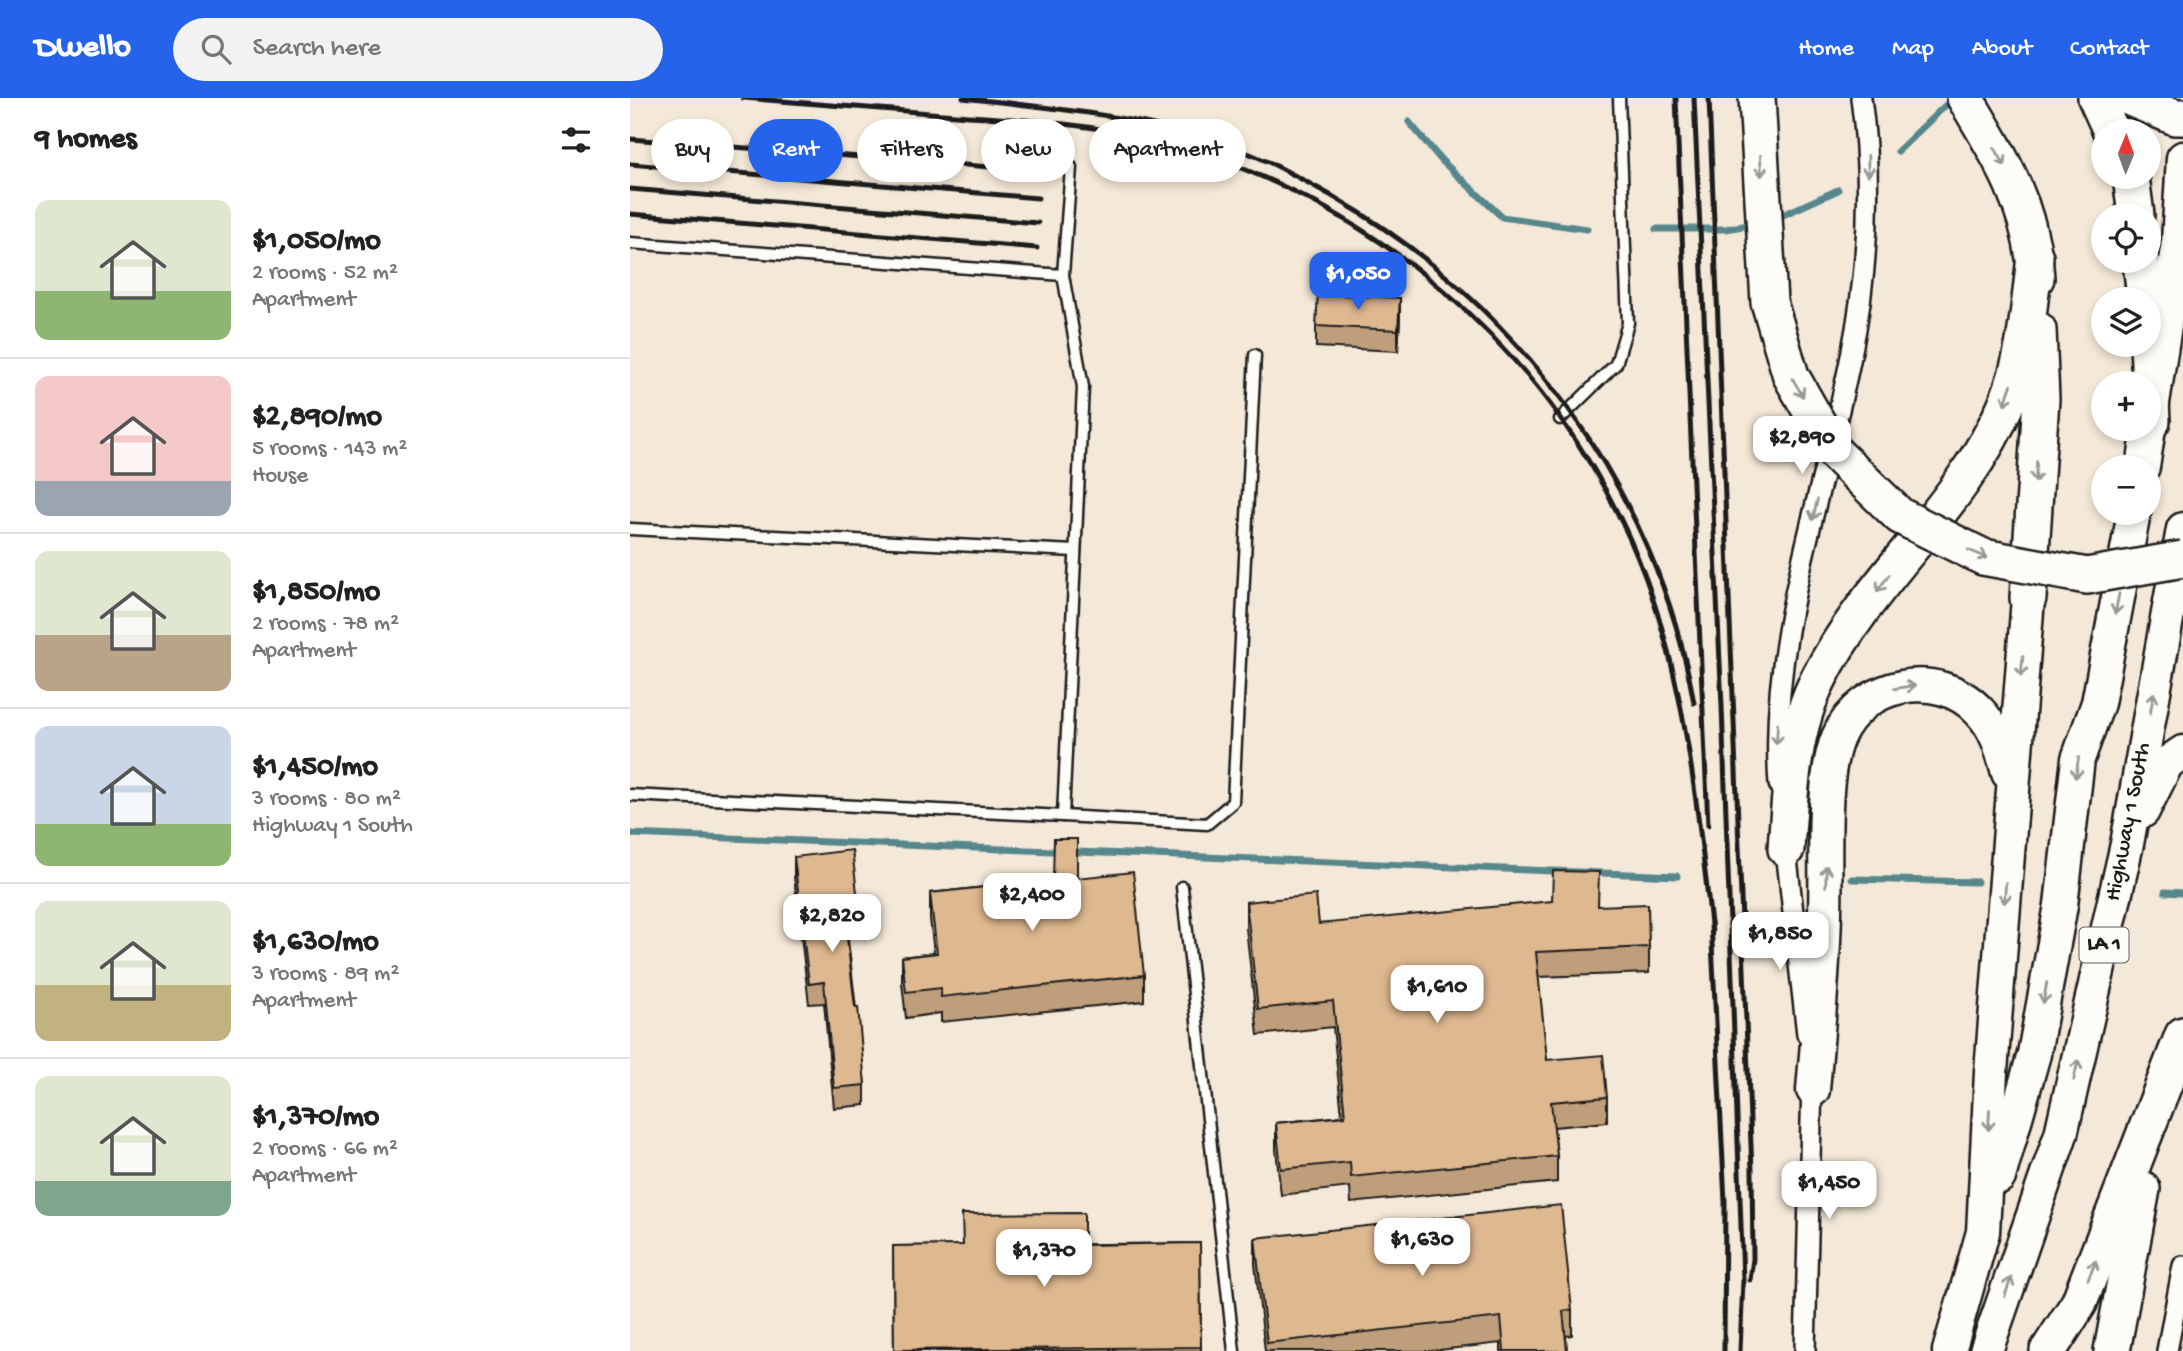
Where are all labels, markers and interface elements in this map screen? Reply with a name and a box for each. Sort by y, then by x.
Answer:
search box [173,18,663,81]
text: Dwello [35,30,131,68]
icon: search [197,30,235,68]
text: Search here [253,34,381,65]
text: Home [1798,35,1854,64]
text: Map [1892,35,1934,64]
text: About [1972,35,2032,64]
text: Contact [2070,35,2148,64]
chip: Buy [651,119,734,182]
chip: Rent [748,119,843,182]
chip: Filters [857,119,967,182]
chip: New [981,119,1075,182]
chip: Apartment [1089,119,1246,182]
north arrow [2091,119,2161,189]
map controls [2091,119,2161,525]
icon: filters [557,121,595,159]
text: 9 homes [35,123,137,158]
one-way arrow [1993,146,2007,166]
one-way arrow [1755,154,1768,177]
one-way arrow [1861,154,1875,177]
button: locate [2091,203,2161,273]
text: $1,050/mo [252,225,381,260]
icon: home [91,228,175,312]
pin: $1,050 [1301,252,1415,312]
text: 2 rooms · 52 m² [252,260,398,287]
text: $1,050 [1325,261,1391,288]
text: Apartment [252,287,356,314]
button: layers [2091,287,2161,357]
button: + [2091,371,2161,441]
one-way arrow [1791,378,1805,398]
one-way arrow [2001,384,2013,406]
text: $2,890/mo [252,401,382,436]
icon: home [91,404,175,488]
pin: $2,890 [1745,416,1859,476]
text: $2,890 [1769,425,1835,452]
text: 5 rooms · 143 m² [252,436,407,463]
button: − [2091,455,2161,525]
one-way arrow [2029,460,2042,482]
text: House [252,463,308,490]
one-way arrow [1808,498,1821,521]
one-way arrow [1967,548,1988,561]
one-way arrow [1875,574,1890,592]
text: $1,850/mo [252,576,380,611]
icon: home [91,579,175,663]
one-way arrow [2109,592,2123,615]
text: 2 rooms · 78 m² [252,611,399,638]
text: Apartment [252,638,356,665]
one-way arrow [2015,654,2028,677]
one-way arrow [1894,680,1916,693]
one-way arrow [2146,692,2159,715]
one-way arrow [1770,723,1783,746]
street label: Highway 1 South [2100,741,2158,903]
text: $1,450/mo [252,751,378,786]
icon: home [91,754,175,838]
one-way arrow [2071,756,2084,779]
text: 3 rooms · 80 m² [252,786,401,813]
text: Highway 1 South [252,813,413,840]
one-way arrow [1820,864,1833,887]
pin: $2,400 [975,874,1089,933]
one-way arrow [1998,881,2011,904]
text: $2,400 [999,882,1065,909]
pin: $2,820 [775,894,889,954]
text: $2,820 [799,903,865,930]
pin: $1,850 [1723,912,1837,972]
text: $1,850 [1748,921,1812,948]
text: $1,630/mo [252,926,379,961]
road number: LA 1 [2080,928,2128,962]
icon: home [91,929,175,1013]
text: 3 rooms · 89 m² [252,961,399,988]
pin: $1,610 [1380,965,1494,1025]
text: $1,610 [1407,974,1467,1001]
one-way arrow [2037,981,2051,1004]
text: Apartment [252,988,356,1015]
one-way arrow [2069,1059,2083,1082]
text: $1,370/mo [252,1101,379,1136]
icon: home [91,1104,175,1188]
one-way arrow [1982,1108,1995,1131]
text: 2 rooms · 66 m² [252,1136,398,1163]
pin: $1,450 [1772,1162,1886,1221]
text: Apartment [252,1163,356,1190]
text: $1,450 [1798,1170,1860,1197]
pin: $1,630 [1365,1218,1479,1278]
text: $1,630 [1390,1227,1454,1254]
pin: $1,370 [987,1230,1101,1289]
text: $1,370 [1012,1238,1076,1265]
one-way arrow [2087,1260,2100,1281]
one-way arrow [2003,1276,2015,1298]

